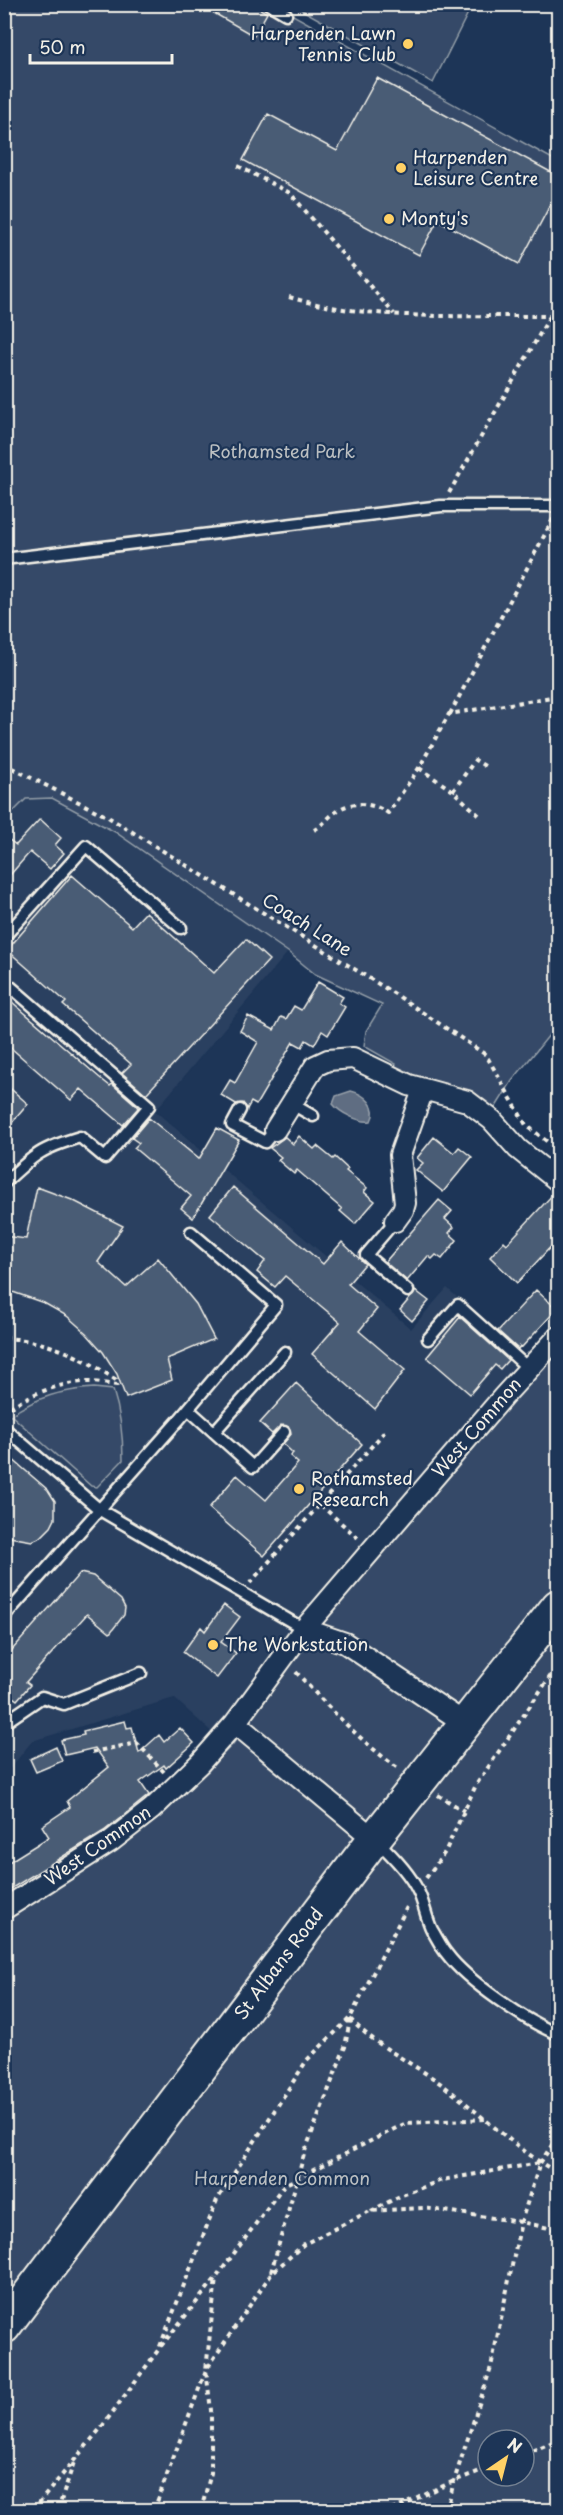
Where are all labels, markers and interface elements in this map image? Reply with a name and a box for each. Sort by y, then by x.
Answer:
place label: Harpenden Lawn Tennis Club [251,19,396,67]
scale bar [30,27,172,65]
text: 50 m [39,33,86,60]
marker: Harpenden Lawn Tennis Club [401,37,415,51]
place label: Harpenden Leisure Centre [413,143,538,191]
marker: Harpenden Leisure Centre [394,161,408,175]
place label: Monty's [401,204,469,231]
marker: Monty's [382,212,396,226]
park label: Rothamsted Park [209,437,355,464]
street label: Coach Lane [258,885,358,962]
street label: West Common [425,1371,527,1483]
place label: Rothamsted Research [311,1464,413,1512]
marker: Rothamsted Research [292,1482,306,1496]
place label: The Workstation [225,1630,368,1657]
marker: The Workstation [206,1638,220,1652]
street label: West Common [38,1798,156,1892]
street label: St Albans Road [227,1901,329,2025]
park label: Harpenden Common [194,2164,370,2191]
north arrow [476,2428,536,2488]
text: N [503,2431,527,2458]

